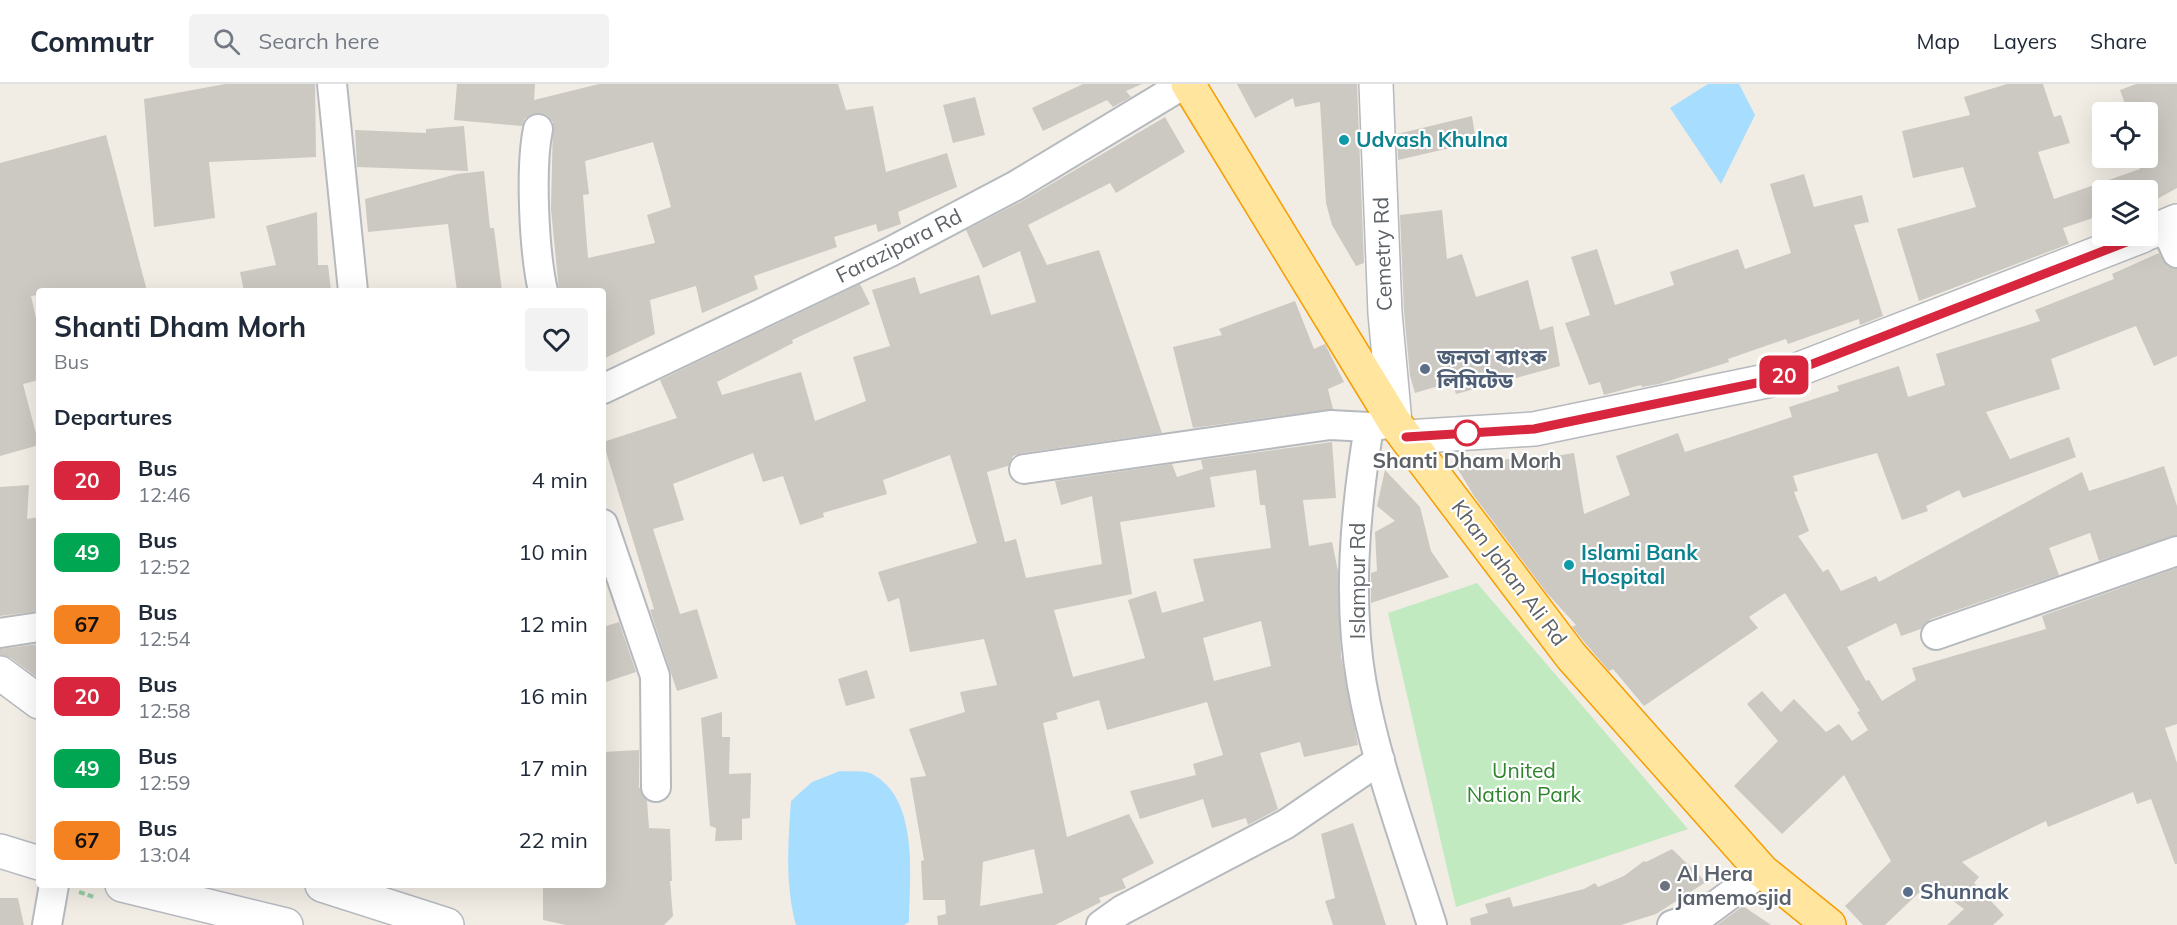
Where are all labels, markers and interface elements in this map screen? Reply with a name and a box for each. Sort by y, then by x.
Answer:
search box [189,14,609,68]
text: Commutr [30,24,153,59]
icon: search [210,25,243,58]
text: Search here [258,27,379,55]
text: Map [1917,28,1960,54]
text: Layers [1993,28,2057,54]
text: Share [2090,28,2147,54]
map controls [2092,102,2158,246]
button: locate [2092,102,2158,168]
place label: Udvash Khulna [1356,126,1508,152]
marker: Udvash Khulna [1337,133,1351,147]
button: layers [2092,180,2158,246]
street label: Cemetry Rd [1367,197,1397,311]
street label: Farazipara Rd [831,202,966,288]
button: heart [525,308,588,371]
text: Shanti Dham Morh [54,309,306,344]
place label: জনতা ব্যাংক লিমিটেড [1436,343,1547,393]
text: Bus [54,349,89,374]
line badge: 20 [1757,356,1811,394]
marker: জনতা ব্যাংক লিমিটেড [1418,362,1432,376]
text: 20 [1771,362,1797,388]
text: Departures [54,403,172,431]
marker: Shanti Dham Morh [1454,420,1480,446]
place label: Shanti Dham Morh [1372,447,1562,473]
text: Bus [138,454,177,482]
text: 4 min [532,466,588,494]
text: 20 [74,467,100,493]
text: 12:46 [138,482,191,507]
street label: Khan Jahan Ali Rd [1446,494,1573,651]
street label: Islampur Rd [1344,523,1370,639]
text: Bus [138,526,177,554]
text: 10 min [518,538,588,566]
text: 49 [74,539,100,565]
place label: Islami Bank Hospital [1581,539,1698,589]
text: 12:52 [138,554,191,579]
marker: Islami Bank Hospital [1562,558,1576,572]
text: Bus [138,598,177,626]
text: 12 min [518,610,588,638]
text: 67 [74,611,100,637]
text: 12:54 [138,626,191,651]
text: Bus [138,670,177,698]
text: 16 min [518,682,588,710]
text: 20 [74,683,100,709]
text: 12:58 [138,698,191,723]
text: Bus [138,742,177,770]
text: 17 min [518,754,588,782]
text: 49 [74,755,100,781]
park label: United Nation Park [1467,757,1581,807]
text: 12:59 [138,770,191,795]
text: Bus [138,814,177,842]
text: 22 min [518,826,588,854]
text: 67 [74,827,100,853]
text: 13:04 [138,842,191,867]
place label: Al Hera jamemosjid [1675,860,1792,910]
place label: Shunnak [1920,878,2009,904]
marker: Al Hera jamemosjid [1658,879,1672,893]
marker: Shunnak [1901,885,1915,899]

